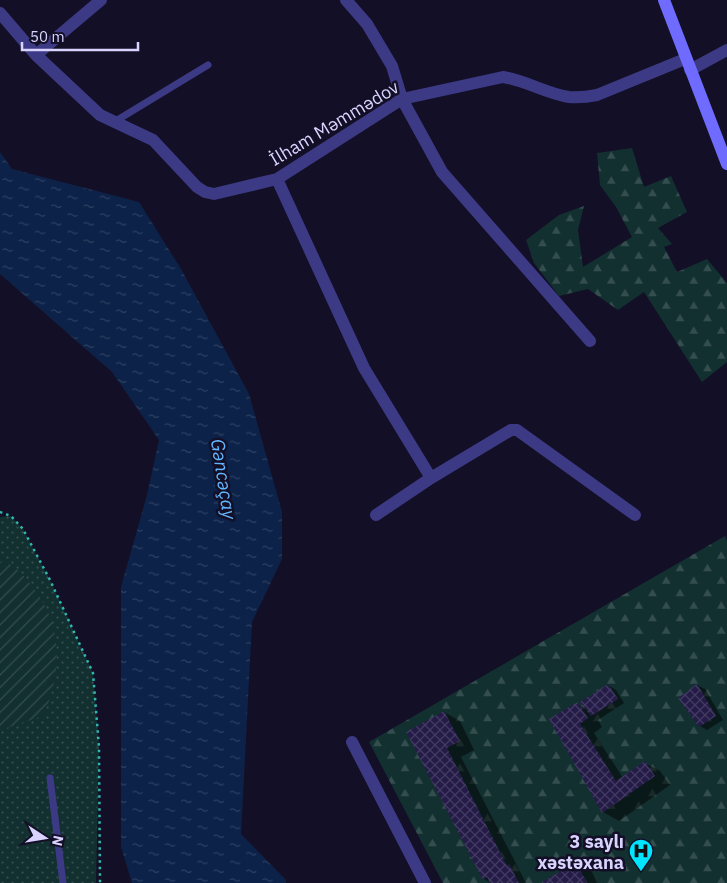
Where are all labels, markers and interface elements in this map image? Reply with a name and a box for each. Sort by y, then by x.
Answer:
scale bar [22,20,139,52]
text: 50 m [30,27,65,46]
street label: İlham Məmmədov [265,75,403,171]
water label: Gəncəçay [206,437,242,522]
north arrow [20,813,70,863]
place label: 3 saylı xəstəxana [537,830,624,874]
text: N [48,834,68,848]
hospital icon: 3 saylı xəstəxana [628,838,654,872]

